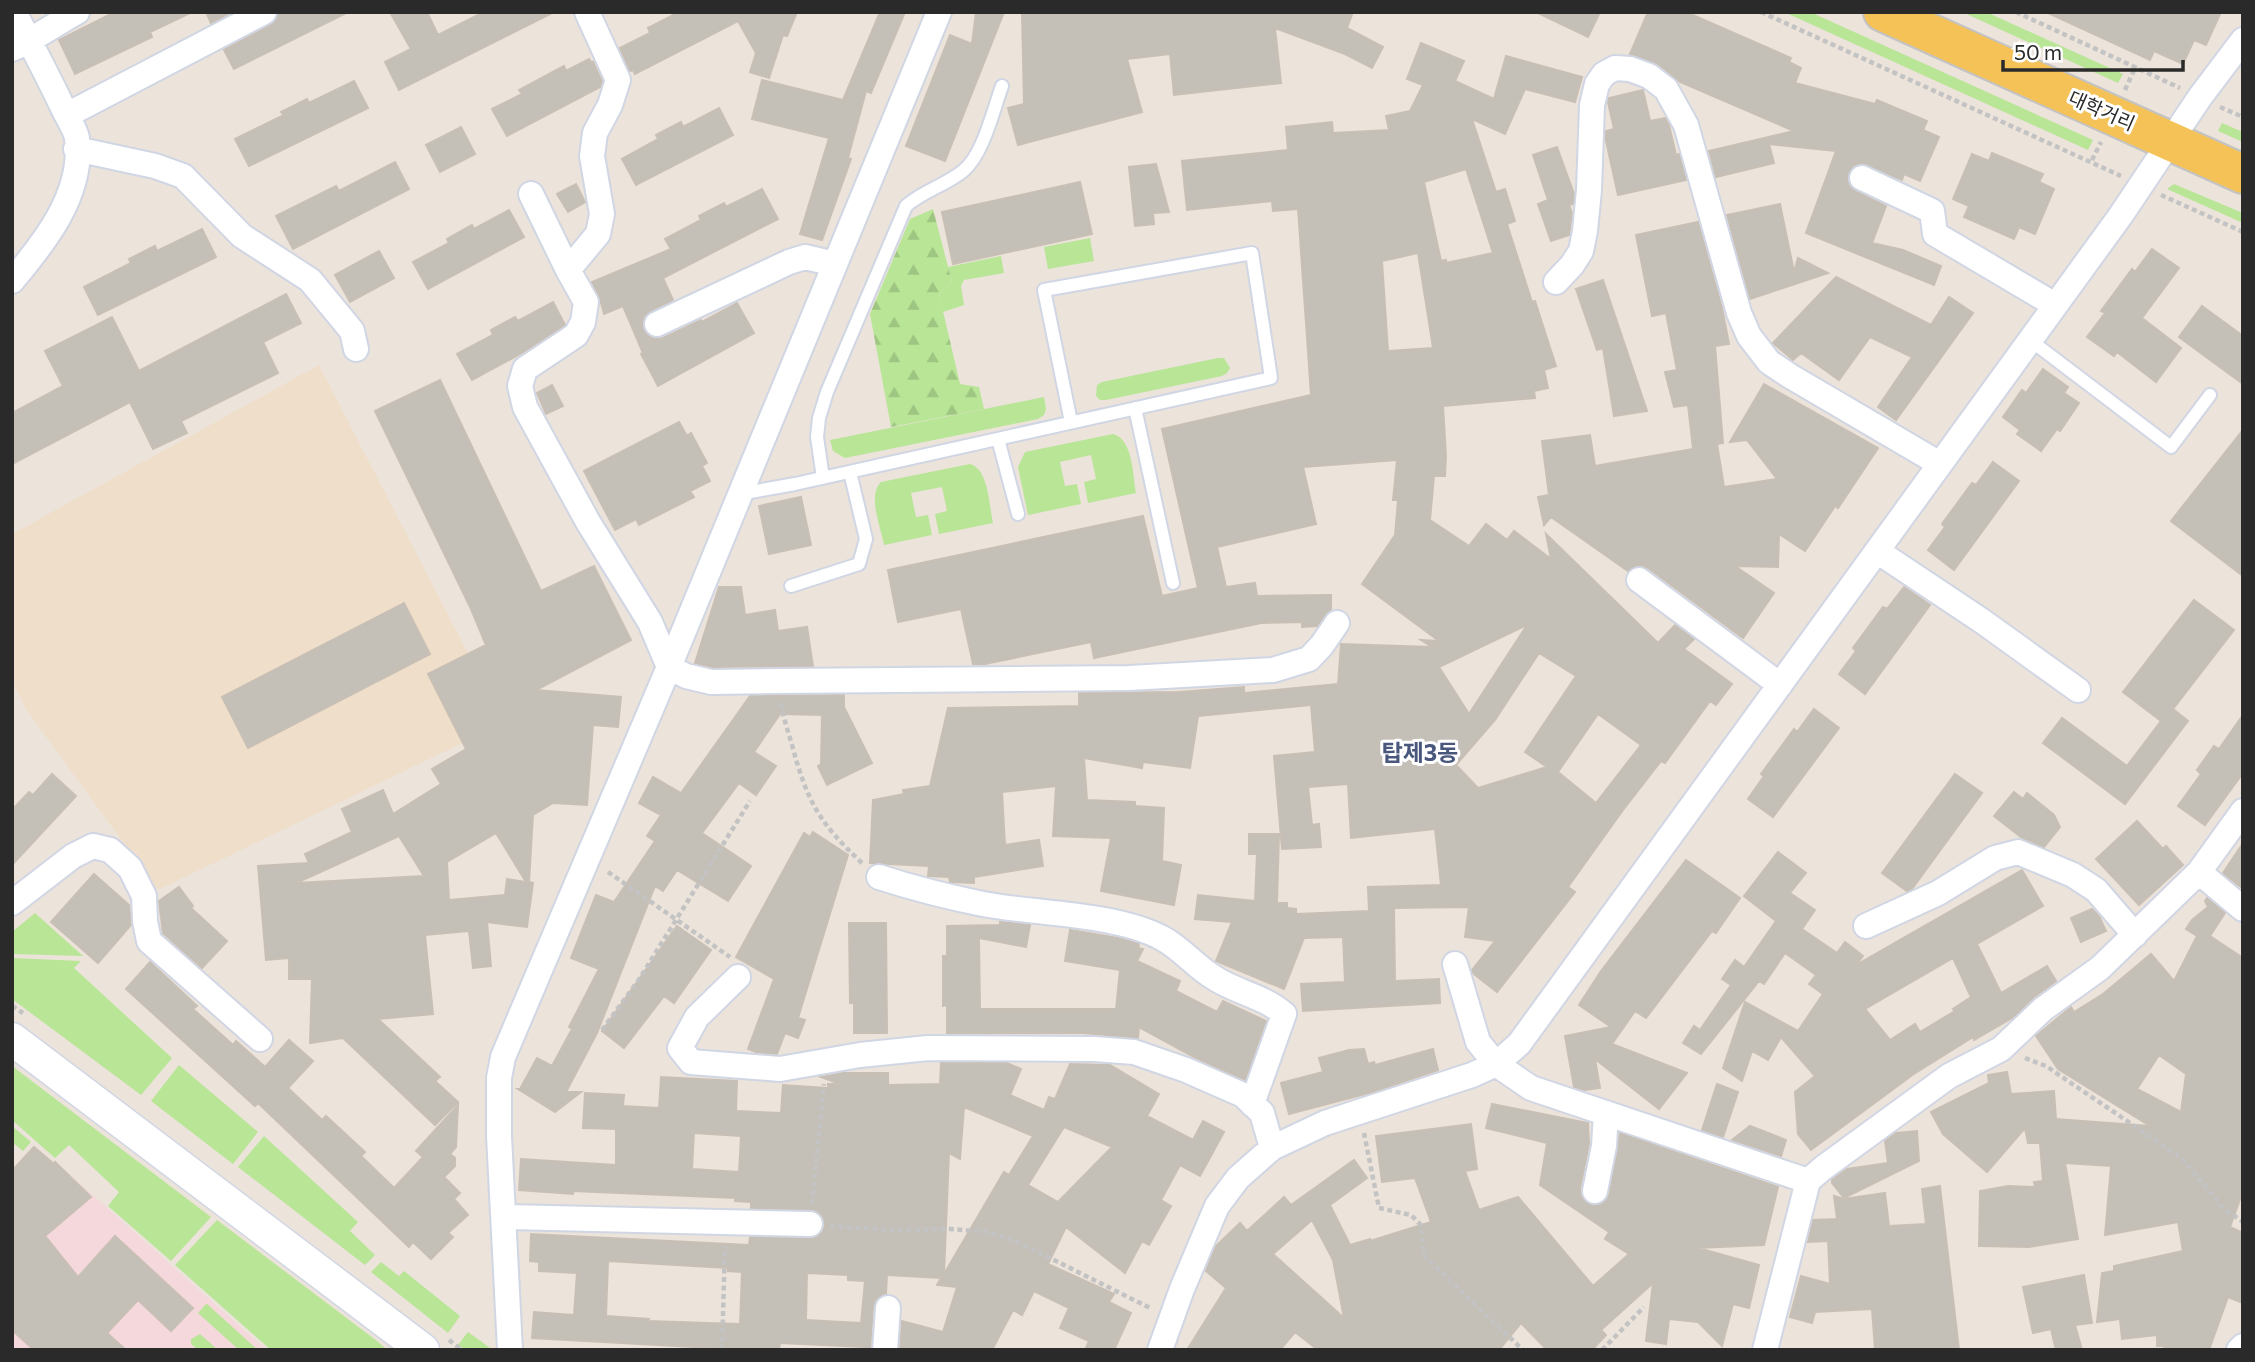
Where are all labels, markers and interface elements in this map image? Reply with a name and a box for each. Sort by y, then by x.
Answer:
scale bar [2003,28,2183,72]
text: 50 m [2014,39,2062,64]
street label: 대학거리 [2065,85,2139,135]
district label: 탑제3동 [1382,738,1458,766]

